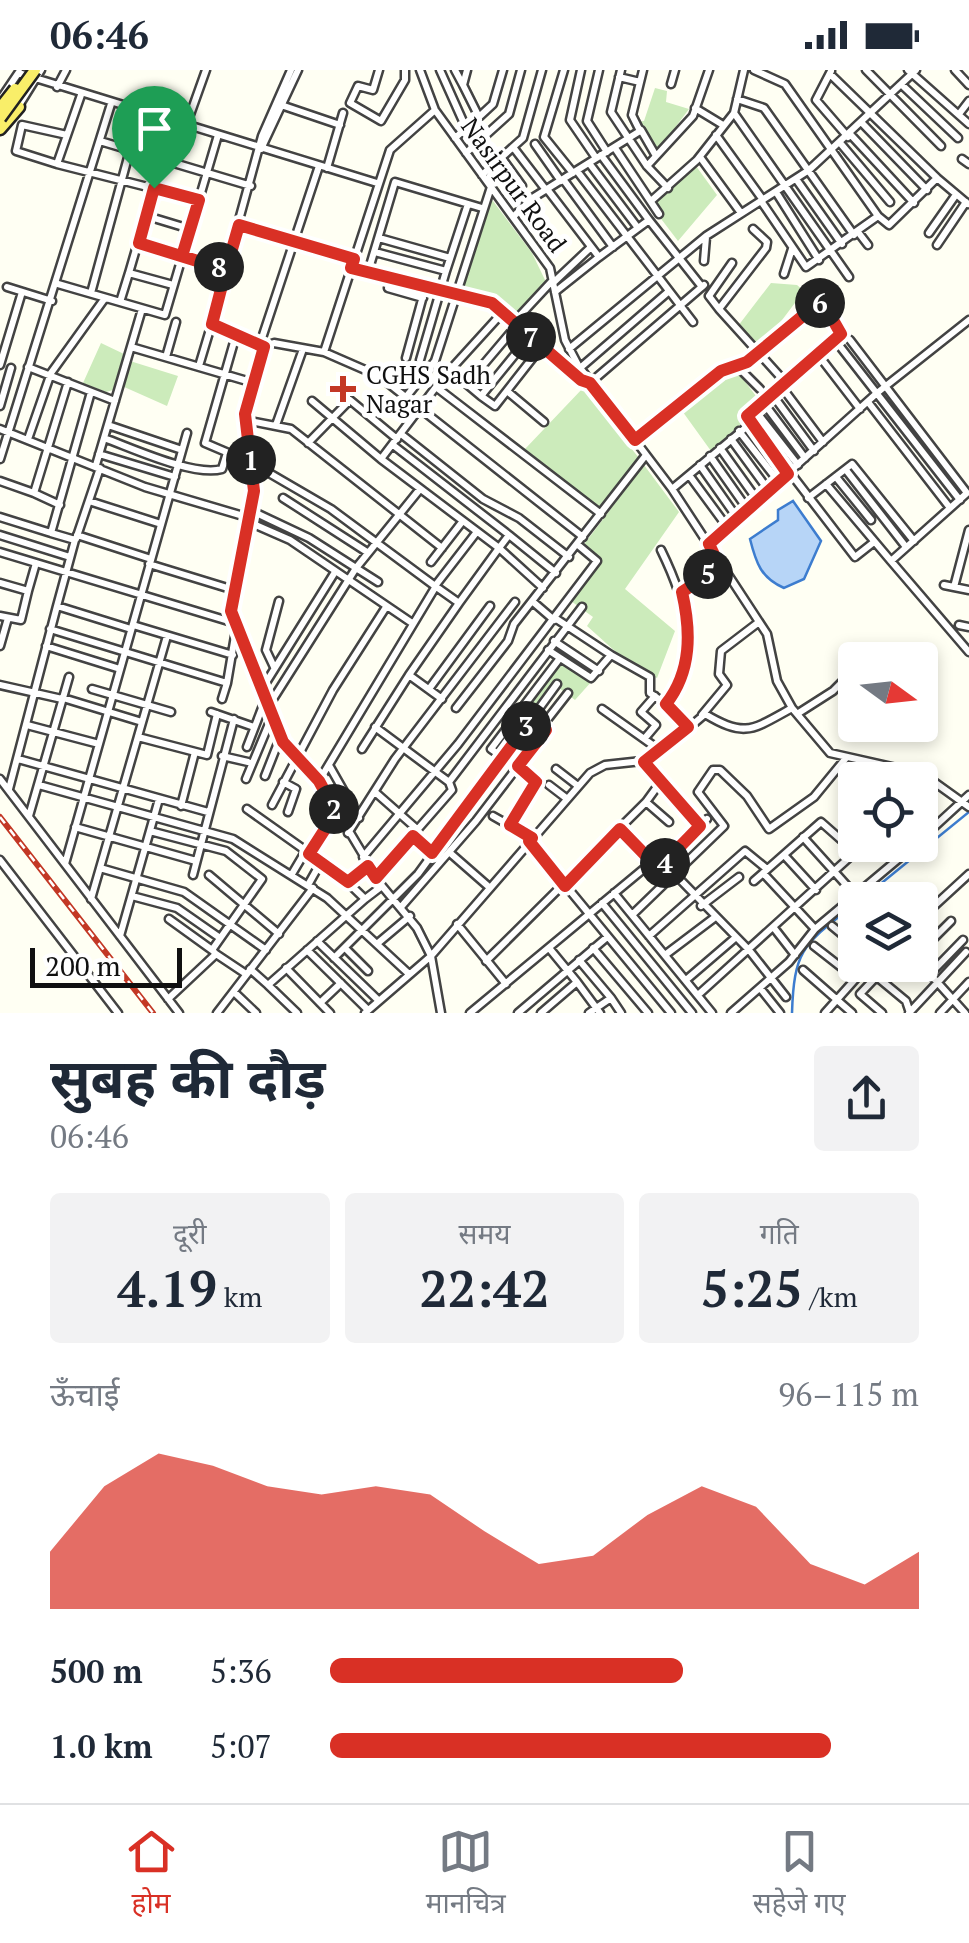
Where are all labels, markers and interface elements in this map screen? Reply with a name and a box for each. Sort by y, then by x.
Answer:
text: 06:46 [50,10,149,60]
pin [112,86,197,189]
icon: arrive [127,101,182,156]
street label: Nasirpur Road [454,111,575,259]
pin: 8 [194,242,244,292]
text: 8 [211,248,227,285]
pin: 6 [795,278,845,328]
text: 6 [812,284,828,321]
pin: 7 [506,312,556,362]
text: 7 [523,318,539,355]
place label: CGHS Sadh Nagar [366,358,491,420]
marker: CGHS Sadh Nagar [330,376,356,402]
pin: 1 [226,435,276,485]
text: 1 [243,441,259,478]
pin: 5 [683,549,733,599]
text: 5 [700,555,716,592]
north arrow [838,642,938,742]
map controls [838,642,938,982]
pin: 3 [501,701,551,751]
text: 3 [518,707,534,744]
button: locate [838,762,938,862]
pin: 2 [309,784,359,834]
text: 2 [326,790,342,827]
pin: 4 [640,838,690,888]
text: 4 [657,844,673,881]
button: layers [838,882,938,982]
scale bar [30,943,182,988]
text: 200 m [45,947,121,984]
text: सुबह की दौड़ [50,1041,326,1114]
button: share [814,1046,919,1151]
text: 06:46 [50,1115,129,1157]
text: दूरी [173,1215,207,1252]
text: समय [459,1215,510,1252]
text: गति [760,1215,799,1252]
text: 4.19 [117,1255,217,1321]
text: 22:42 [419,1255,550,1321]
text: 5:25 [701,1255,803,1321]
text: km [217,1278,262,1315]
text: /km [803,1278,858,1315]
text: ऊँचाई [50,1373,119,1415]
text: 96–115 m [778,1373,919,1415]
text: 500 m [50,1650,142,1692]
text: 5:36 [210,1650,272,1692]
text: 1.0 km [50,1725,153,1767]
text: 5:07 [210,1725,272,1767]
tab: होम [124,1824,179,1924]
tab: मानचित्र [426,1824,506,1924]
tab: सहेजे गए [753,1824,845,1924]

